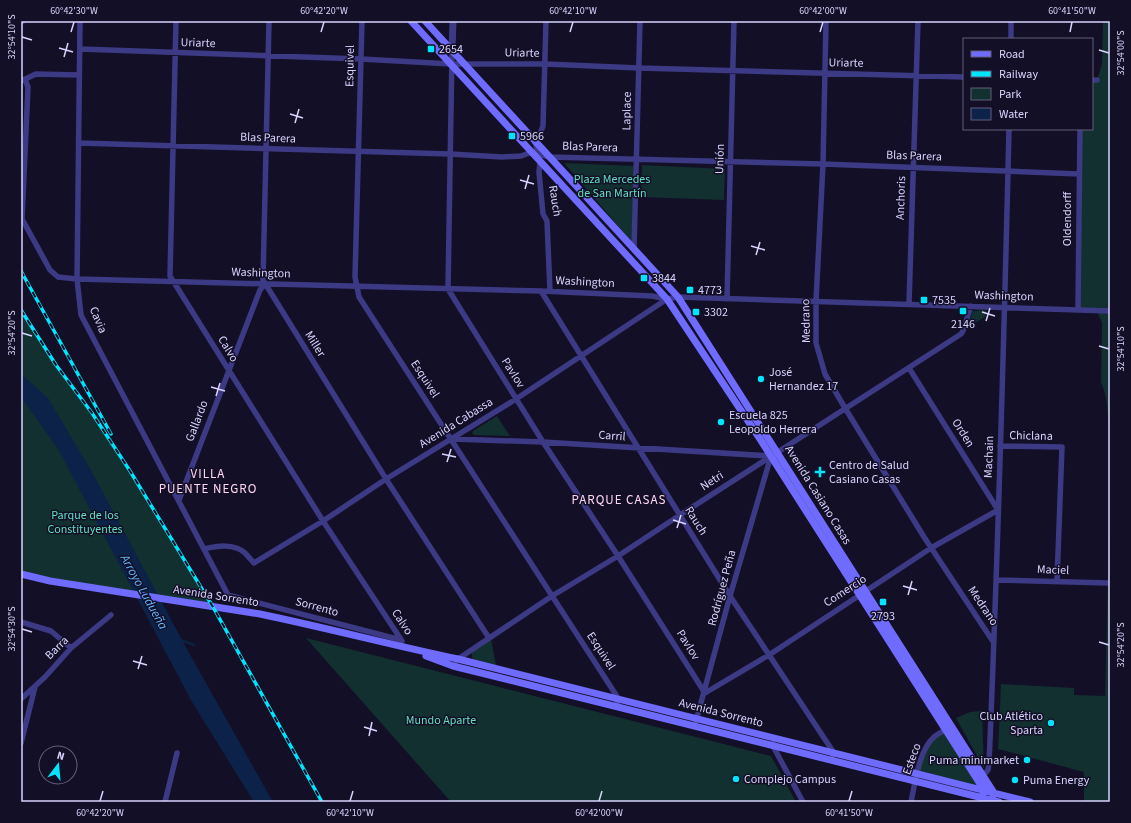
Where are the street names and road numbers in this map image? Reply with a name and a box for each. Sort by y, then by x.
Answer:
street label: Uriarte [180,34,216,52]
street label: Uriarte [504,44,540,62]
street label: Esquivel [341,45,359,87]
street label: Uriarte [828,54,864,72]
street label: Laplace [618,91,636,131]
street label: Blas Parera [240,129,296,147]
street label: Blas Parera [562,138,618,156]
street label: Unión [711,144,729,174]
street label: Blas Parera [886,147,942,165]
street label: Anchoris [892,176,910,220]
street label: Rauch [544,184,566,218]
street label: Oldendorff [1059,191,1076,246]
street label: Washington [231,263,291,283]
street label: Washington [555,272,615,292]
street label: Washington [974,286,1034,306]
street label: Medrano [797,299,815,343]
street label: Cavia [85,304,111,336]
street label: Miller [300,328,330,361]
street label: Calvo [213,333,243,365]
street label: Pavlov [497,354,529,392]
street label: Esquivel [406,357,444,401]
street label: Avenida Cabassa [416,394,496,452]
street label: Gallardo [181,398,213,444]
street label: Orden [948,415,978,451]
street label: Carril [598,427,626,445]
street label: Chiclana [1009,427,1053,445]
street label: Machain [980,436,998,478]
street label: Avenida Casiano Casas [781,442,855,548]
street label: Netri [697,467,727,495]
street label: Rauch [680,503,712,539]
street label: Rodríguez Peña [704,548,740,628]
street label: Maciel [1037,561,1069,579]
street label: Comercio [820,571,870,611]
street label: Avenida Sorrento [172,581,260,611]
street label: Medrano [964,583,1002,629]
street label: Sorrento [294,593,340,621]
street label: Calvo [387,606,417,638]
street label: Pavlov [672,626,704,664]
street label: Esquivel [582,629,620,673]
street label: Barra [41,632,73,664]
street label: Avenida Sorrento [677,694,765,732]
street label: Esteco [898,741,926,777]

